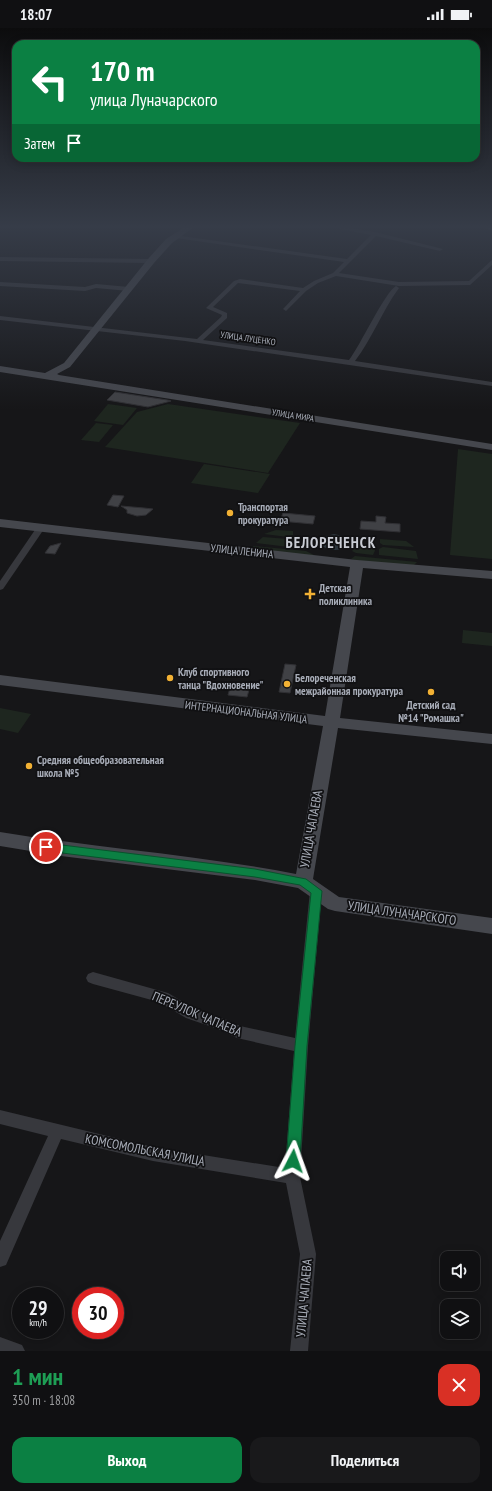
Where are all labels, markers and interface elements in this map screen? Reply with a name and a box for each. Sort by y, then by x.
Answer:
text: 18:07 [20,5,52,24]
text: 170 m [90,52,154,89]
icon: left [24,56,76,108]
text: улица Луначарского [90,88,218,111]
icon: arrive [63,132,85,154]
text: Затем [24,134,55,153]
street label: УЛИЦА ЛУЦЕНКО [220,329,276,347]
street label: УЛИЦА МИРА [271,406,316,424]
place label: Транспортая прокуратура [238,500,289,527]
marker: Транспортая прокуратура [225,508,235,518]
district label: БЕЛОРЕЧЕНСК [286,533,376,552]
street label: УЛИЦА ЛЕНИНА [210,541,275,561]
place label: Детская поликлиника [319,581,372,608]
marker: Детская поликлиника [304,588,316,600]
place label: Клуб спортивного танца "Вдохновение" [178,665,264,692]
place label: Белореченская межрайонная прокуратура [295,671,403,698]
marker: Клуб спортивного танца "Вдохновение" [165,673,175,683]
marker: Белореченская межрайонная прокуратура [282,679,292,689]
marker: Детский сад №14 "Ромашка" [426,687,436,697]
street label: ИНТЕРНАЦИОНАЛЬНАЯ УЛИЦА [184,698,309,727]
place label: Детский сад №14 "Ромашка" [398,698,464,725]
place label: Средняя общеобразовательная школа №5 [37,753,164,780]
marker: Средняя общеобразовательная школа №5 [24,761,34,771]
street label: УЛИЦА ЧАПАЕВА [296,788,326,869]
pin [29,830,63,864]
icon: arrive [35,836,57,858]
street label: УЛИЦА ЛУНАЧАРСКОГО [347,897,457,929]
street label: ПЕРЕУЛОК ЧАПАЕВА [150,987,245,1041]
street label: КОМСОМОЛЬСКАЯ УЛИЦА [84,1130,207,1170]
position arrow [272,1140,314,1182]
map controls [440,1251,480,1339]
button: sound [440,1251,480,1291]
street label: УЛИЦА ЧАПАЕВА [292,1257,316,1338]
speed limit sign: 30 [72,1287,124,1339]
text: 29 [28,1295,48,1321]
button: layers [440,1299,480,1339]
text: km/h [29,1316,47,1329]
text: 1 мин [12,1361,63,1392]
button: close [438,1364,480,1406]
text: 350 m · 18:08 [12,1392,75,1409]
button: Выход [12,1437,242,1483]
button: Поделиться [250,1437,480,1483]

